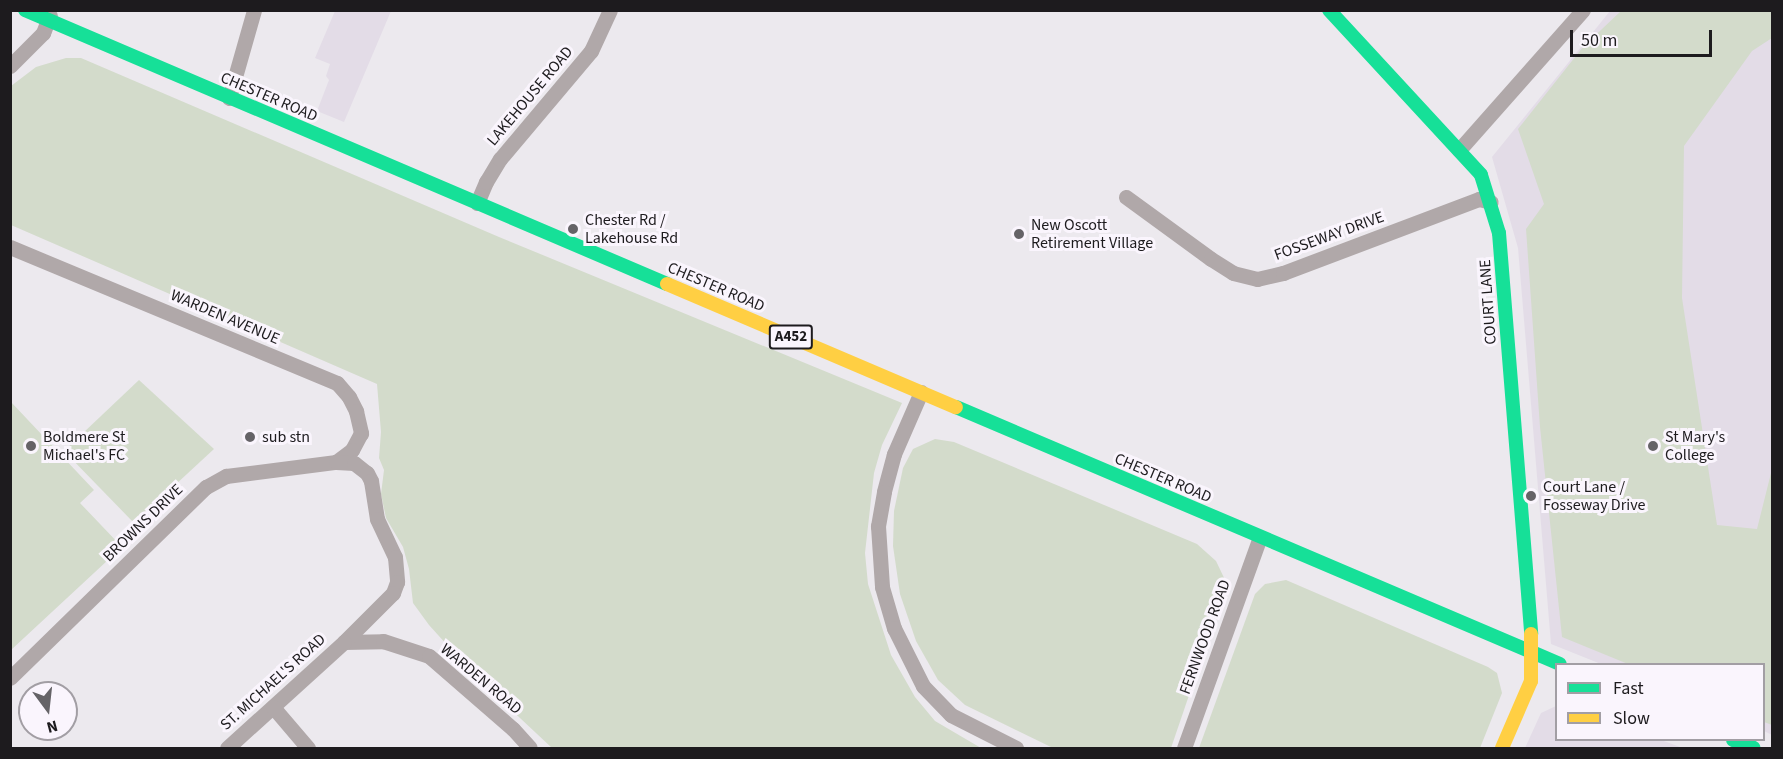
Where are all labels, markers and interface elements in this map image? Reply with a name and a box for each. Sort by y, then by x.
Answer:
scale bar [1573,18,1716,56]
text: 50 m [1581,28,1617,53]
street label: LAKEHOUSE ROAD [483,42,577,150]
street label: CHESTER ROAD [218,68,320,126]
street label: FOSSEWAY DRIVE [1272,207,1386,265]
place label: Chester Rd / Lakehouse Rd [585,210,678,248]
place label: New Oscott Retirement Village [1031,215,1153,253]
marker: Chester Rd / Lakehouse Rd [566,222,580,236]
marker: New Oscott Retirement Village [1012,227,1026,241]
street label: CHESTER ROAD [665,258,767,316]
street label: COURT LANE [1475,259,1501,345]
street label: WARDEN AVENUE [168,285,282,349]
road number: A452 [768,325,814,349]
place label: Boldmere St Michael's FC [43,427,125,465]
place label: sub stn [262,427,310,447]
place label: St Mary's College [1665,427,1725,465]
marker: sub stn [243,430,257,444]
marker: Boldmere St Michael's FC [24,439,38,453]
marker: St Mary's College [1646,439,1660,453]
street label: CHESTER ROAD [1112,449,1214,507]
place label: Court Lane / Fosseway Drive [1543,477,1646,515]
street label: BROWNS DRIVE [99,480,187,566]
marker: Court Lane / Fosseway Drive [1524,489,1538,503]
street label: FERNWOOD ROAD [1175,577,1235,697]
street label: ST. MICHAEL'S ROAD [216,630,330,734]
street label: WARDEN ROAD [436,639,526,719]
legend [1555,663,1765,741]
text: Fast [1613,676,1644,701]
north arrow [18,681,78,741]
text: Slow [1613,706,1650,731]
text: N [44,714,60,738]

